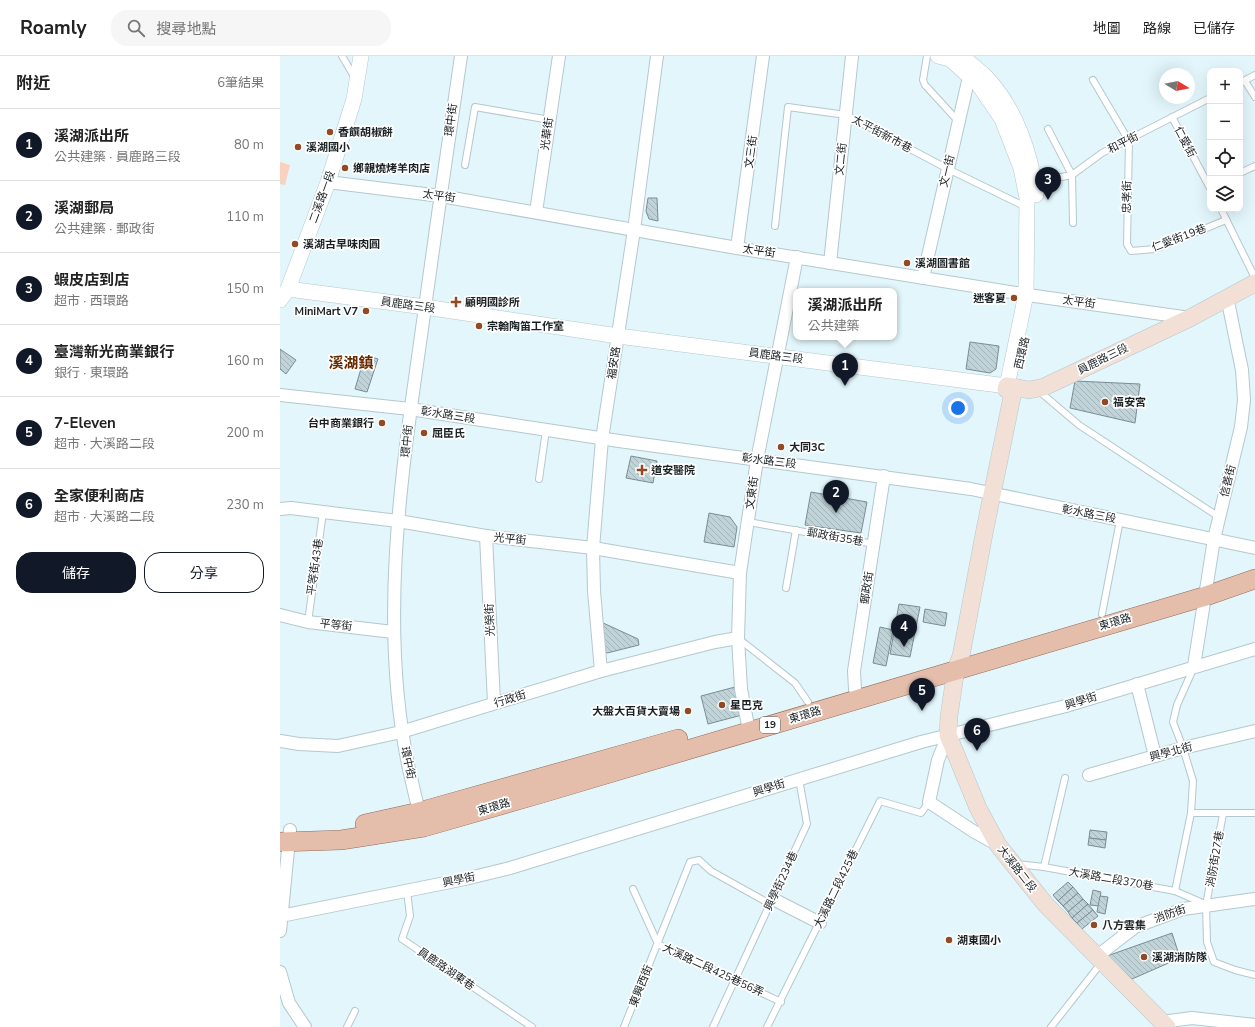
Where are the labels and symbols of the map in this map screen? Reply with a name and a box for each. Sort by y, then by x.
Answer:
north arrow [1159,68,1195,104]
street label: 環中街 [441,103,461,137]
street label: 太平街新市巷 [849,112,915,156]
street label: 光華街 [537,117,557,151]
street label: 仁愛街 [1171,124,1199,160]
place label: 香饌胡椒餅 [338,125,393,140]
marker: 香饌胡椒餅 [325,127,335,137]
street label: 和平街 [1105,129,1141,157]
street label: 文三街 [741,135,761,169]
place label: 溪湖國小 [306,140,350,155]
marker: 溪湖國小 [293,142,303,152]
street label: 文二街 [832,142,850,176]
street label: 文一街 [936,153,958,189]
place label: 鄉親燒烤羊肉店 [353,161,430,176]
marker: 鄉親燒烤羊肉店 [340,163,350,173]
pin: 3 [1035,167,1061,200]
street label: 二溪路一段 [306,169,338,225]
street label: 忠孝街 [1119,180,1135,214]
street label: 太平街 [422,186,456,206]
street label: 仁愛街19巷 [1150,221,1208,255]
place label: 溪湖古早味肉圓 [303,237,380,252]
marker: 溪湖古早味肉圓 [290,239,300,249]
street label: 太平街 [742,241,776,261]
place label: 溪湖圖書館 [915,256,970,271]
marker: 溪湖圖書館 [902,258,912,268]
place label: 迷客夏 [973,291,1006,306]
street label: 太平街 [1062,292,1096,312]
marker: 迷客夏 [1009,293,1019,303]
street label: 員鹿路三段 [380,294,436,316]
place label: 顧明國診所 [465,295,520,310]
marker: 顧明國診所 [450,296,462,308]
place label: MiniMart V7 [295,304,358,319]
marker: MiniMart V7 [361,306,371,316]
place label: 宗翰陶笛工作室 [487,319,564,334]
marker: 宗翰陶笛工作室 [474,321,484,331]
street label: 西環路 [1011,335,1033,371]
street label: 員鹿路三段 [1075,340,1131,378]
street label: 員鹿路三段 [748,345,804,367]
street label: 福安路 [604,346,624,380]
district label: 溪湖鎮 [328,353,374,373]
pin: 1 [832,353,858,386]
place label: 福安宮 [1113,395,1146,410]
marker: 福安宮 [1100,397,1110,407]
your location [948,398,968,418]
street label: 彰水路三段 [420,403,476,427]
place label: 台中商業銀行 [308,416,374,431]
marker: 台中商業銀行 [377,418,387,428]
street label: 環中街 [398,424,416,458]
place label: 屈臣氏 [432,426,465,441]
marker: 屈臣氏 [419,428,429,438]
place label: 大同3C [789,440,826,455]
marker: 大同3C [776,442,786,452]
street label: 彰水路三段 [741,450,797,472]
place label: 道安醫院 [651,463,695,478]
street label: 信善街 [1217,463,1239,499]
marker: 道安醫院 [636,464,648,476]
street label: 文東街 [742,476,762,510]
pin: 2 [823,480,849,513]
street label: 彰水路三段 [1061,501,1117,527]
street label: 郵政街35巷 [806,525,864,549]
street label: 光平街 [493,530,527,548]
street label: 平等街43巷 [304,538,326,596]
street label: 郵政街 [857,571,877,605]
street label: 光榮街 [482,603,498,637]
street label: 東環路 [1097,610,1133,634]
pin: 4 [891,614,917,647]
street label: 平等街 [319,616,353,634]
pin: 5 [909,678,935,711]
street label: 行政街 [492,687,528,711]
street label: 興學街 [1063,689,1099,713]
place label: 星巴克 [730,698,763,713]
marker: 星巴克 [717,700,727,710]
street label: 東環路 [787,703,823,727]
place label: 大盤大百貨大賣場 [592,704,680,719]
marker: 大盤大百貨大賣場 [683,706,693,716]
road number: 19 [760,717,780,733]
pin: 6 [964,718,990,751]
street label: 興學北街 [1148,739,1194,765]
street label: 環中街 [397,745,419,781]
street label: 興學街 [751,776,787,800]
street label: 東環路 [476,795,512,819]
street label: 消防街27巷 [1203,830,1227,888]
street label: 大溪路二段 [994,843,1040,895]
street label: 大溪路二段425巷 [810,847,862,931]
street label: 興學街234巷 [761,849,801,913]
street label: 大溪路二段370巷 [1067,864,1155,894]
street label: 興學街 [441,869,477,891]
street label: 消防街 [1152,902,1188,926]
place label: 八方雲集 [1102,918,1146,933]
marker: 八方雲集 [1089,920,1099,930]
place label: 湖東國小 [957,933,1001,948]
marker: 湖東國小 [944,935,954,945]
street label: 大溪路二段425巷56弄 [660,940,766,1000]
street label: 員鹿路湖東巷 [414,944,478,994]
place label: 溪湖消防隊 [1152,950,1207,965]
marker: 溪湖消防隊 [1139,952,1149,962]
street label: 東興西街 [626,963,656,1009]

